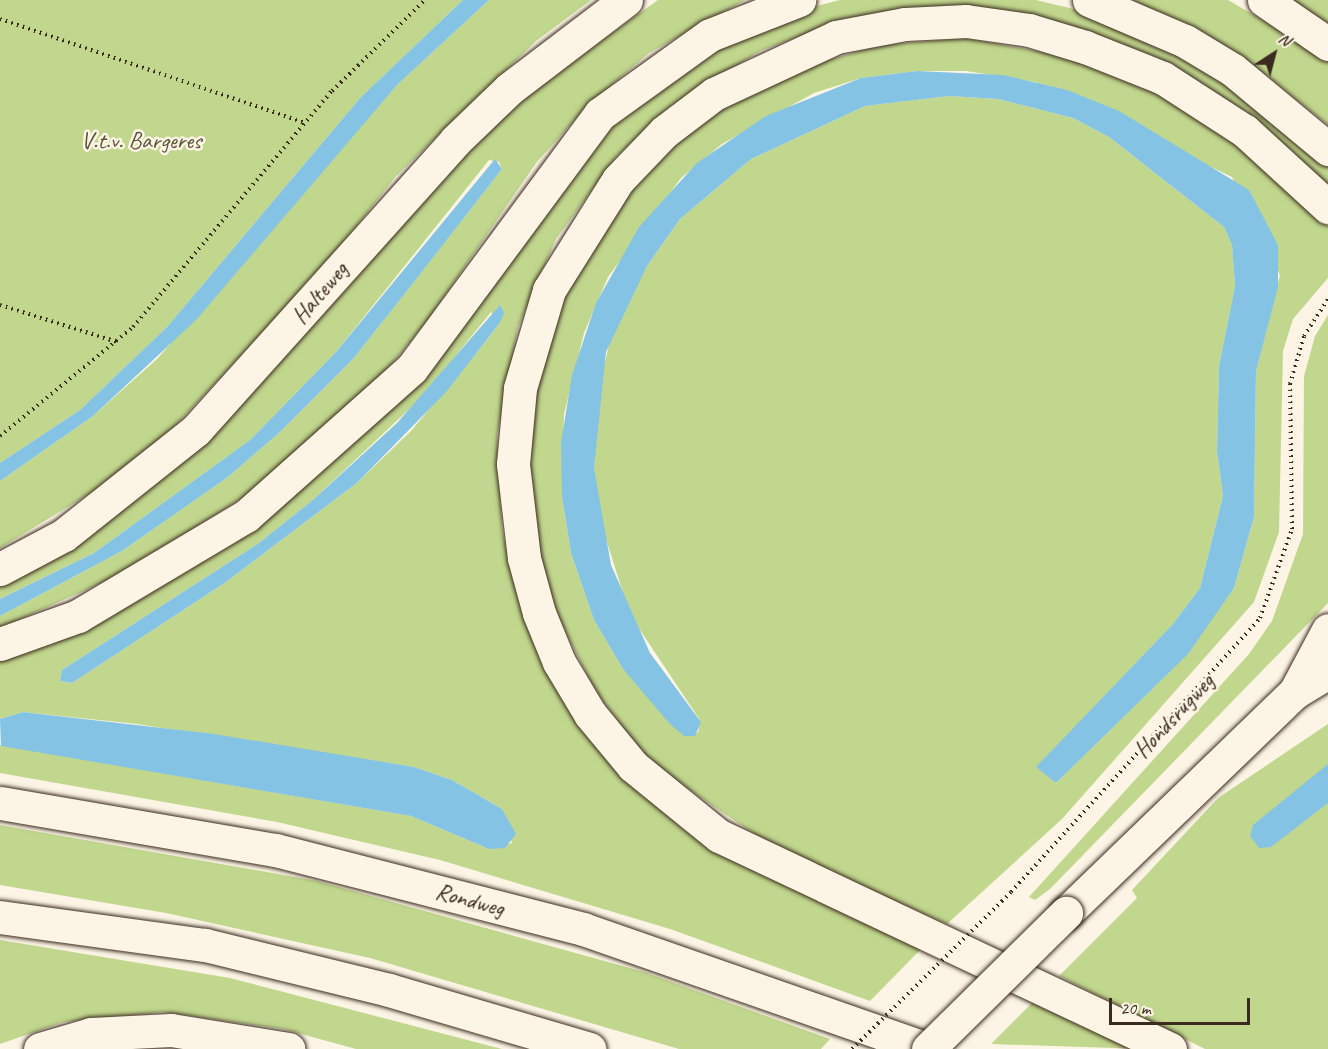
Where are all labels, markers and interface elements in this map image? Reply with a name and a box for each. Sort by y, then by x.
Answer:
north arrow [1244,24,1304,84]
text: N [1275,28,1294,50]
park label: V.t.v. Bargeres [81,127,201,155]
street label: Halteweg [286,256,354,330]
street label: Hondsrugweg [1128,668,1220,764]
street label: Rondweg [432,877,508,923]
scale bar [1112,986,1253,1024]
text: 20 m [1120,997,1151,1019]

